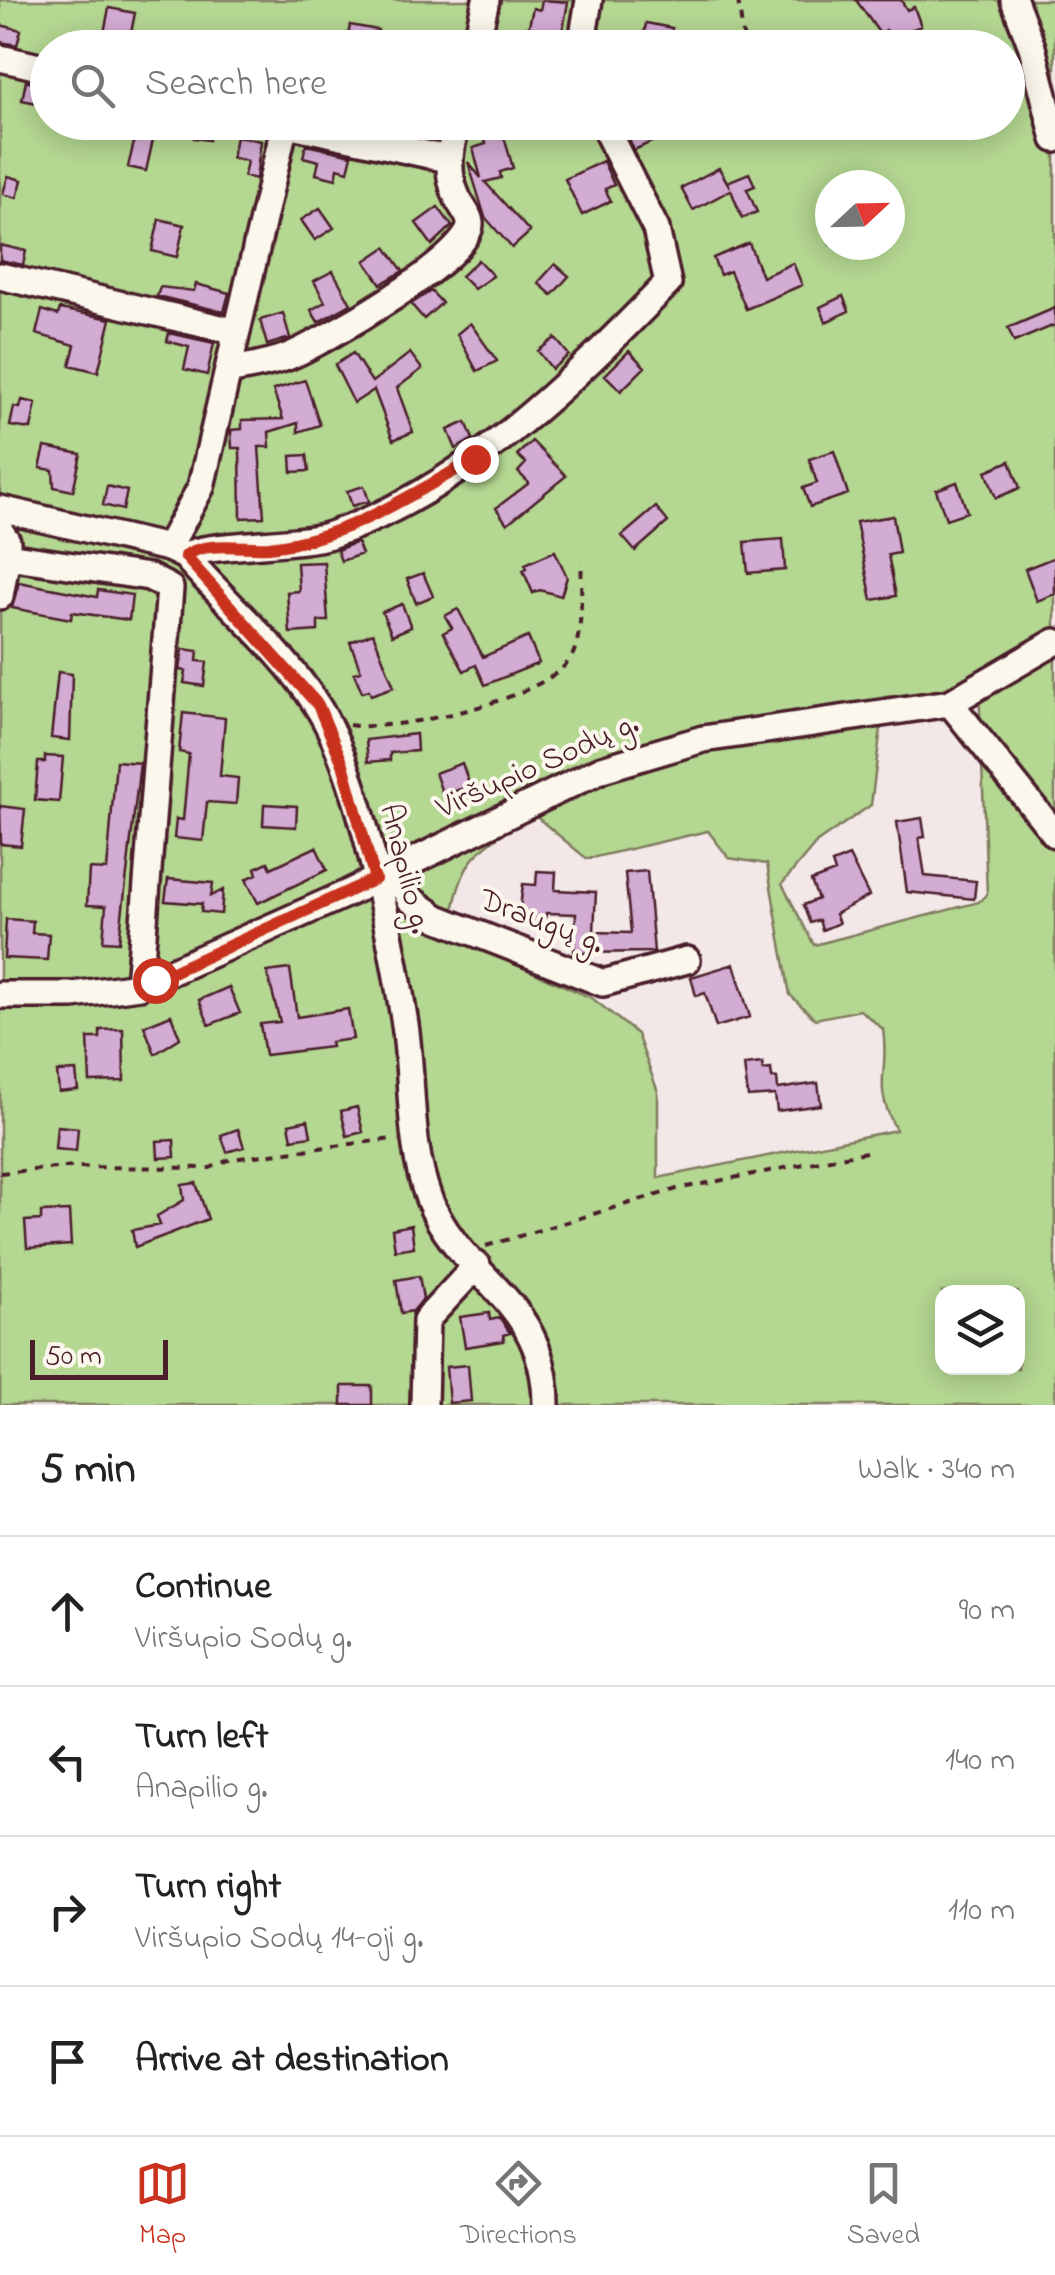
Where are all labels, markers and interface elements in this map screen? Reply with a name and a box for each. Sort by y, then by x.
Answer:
search box [30,30,1025,140]
text: Search here [145,57,327,113]
icon: search [65,58,120,113]
north arrow [815,170,905,260]
route end [453,437,499,483]
street label: Viršupio Sodų g. [428,701,647,833]
street label: Anapilio g. [365,799,443,939]
street label: Draugų g. [471,877,610,968]
route start [133,958,179,1004]
map controls [935,1285,1025,1375]
button: layers [935,1285,1025,1375]
scale bar [30,1335,168,1380]
text: 50 m [45,1337,102,1378]
text: 5 min [40,1440,135,1501]
text: Walk · 340 m [858,1447,1015,1494]
text: Continue [135,1560,271,1616]
icon: ahead [40,1584,95,1639]
text: 90 m [959,1588,1015,1635]
text: Viršupio Sodų g. [135,1616,352,1663]
text: Turn left [135,1710,268,1766]
icon: left [40,1734,95,1789]
text: 140 m [945,1738,1015,1785]
text: Anapilio g. [135,1766,268,1813]
text: Turn right [135,1860,281,1916]
icon: right [40,1884,95,1939]
text: 110 m [948,1888,1015,1935]
text: Viršupio Sodų 14-oji g. [135,1916,423,1963]
text: Arrive at destination [135,2033,449,2089]
icon: arrive [40,2034,95,2089]
tab: Map [135,2156,190,2257]
tab: Directions [460,2156,577,2257]
tab: Saved [847,2156,920,2257]

